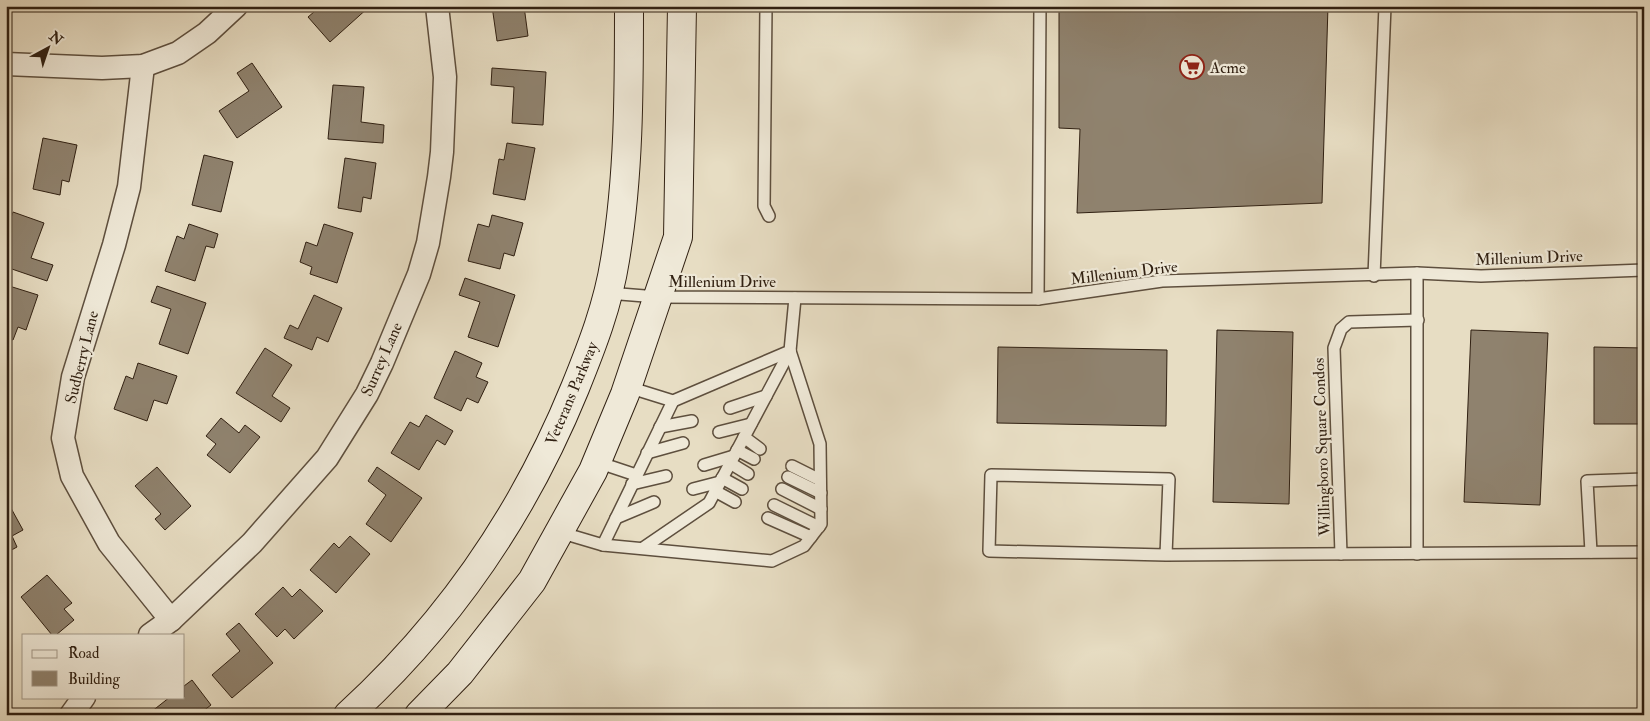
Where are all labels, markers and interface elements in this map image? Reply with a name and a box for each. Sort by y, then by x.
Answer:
north arrow [22,22,72,72]
text: N [45,27,67,49]
supermarket icon: Acme [1179,54,1205,80]
place label: Acme [1209,58,1246,78]
street label: Millenium Drive [1475,246,1584,270]
street label: Millenium Drive [1069,256,1179,289]
street label: Millenium Drive [668,272,776,292]
street label: Sudberry Lane [61,308,103,406]
street label: Surrey Lane [357,319,407,400]
street label: Veterans Parkway [541,338,603,448]
street label: Willingboro Square Condos [1309,357,1335,537]
legend [22,634,185,698]
text: Road [68,644,100,663]
text: Building [68,670,120,689]

